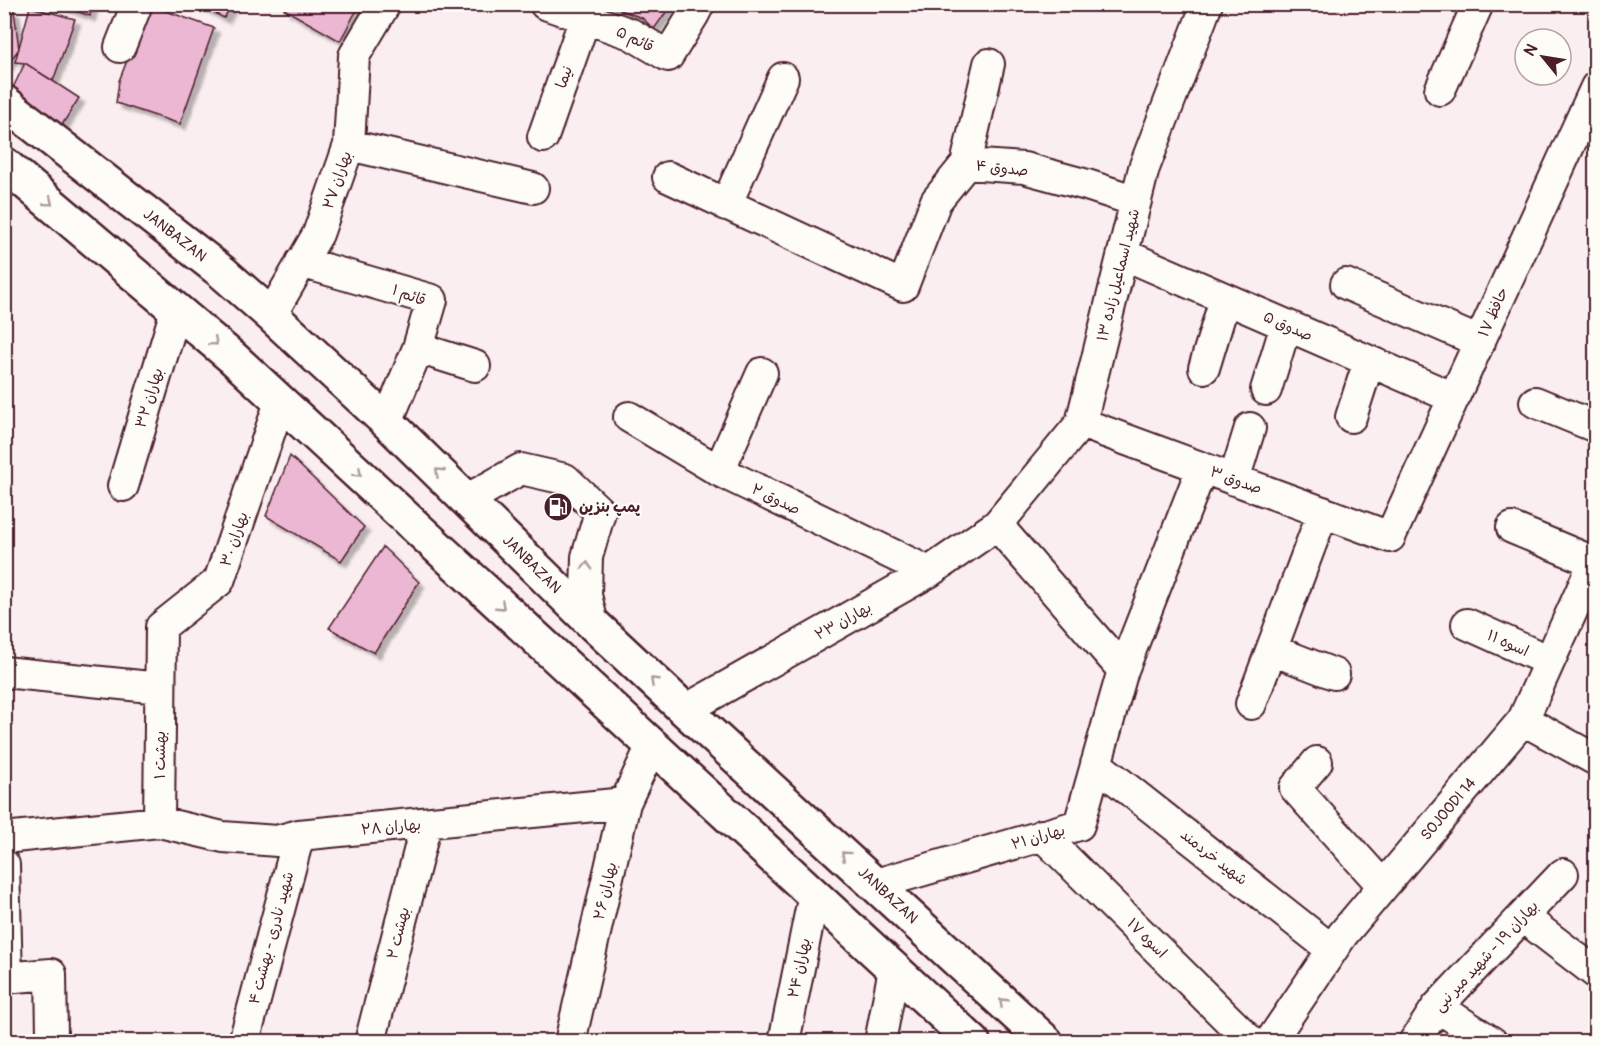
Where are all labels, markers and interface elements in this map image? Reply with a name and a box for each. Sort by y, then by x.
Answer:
street label: قائم ۵ [612,22,657,58]
north arrow [1513,27,1573,87]
text: N [1520,40,1542,60]
street label: نیما [552,64,577,91]
street label: بهاران ۲۷ [319,149,356,212]
street label: صدوق ۴ [975,156,1029,181]
one-way arrow [42,195,53,206]
street label: JANBAZAN [139,205,210,266]
street label: شهید اسماعیل زاده ۱۳ [1093,207,1144,343]
street label: قائم ۱ [389,281,428,312]
street label: حافظ ۱۷ [1474,284,1513,340]
street label: صدوق ۵ [1260,307,1315,346]
one-way arrow [207,335,218,346]
street label: بهاران ۳۲ [131,366,168,431]
street label: صدوق ۳ [1207,462,1264,499]
one-way arrow [351,466,362,477]
one-way arrow [436,468,446,479]
street label: صدوق ۲ [748,480,803,519]
fuel station icon: پمپ بنزین [542,491,574,523]
place label: پمپ بنزین [579,498,641,517]
street label: بهاران ۳۰ [216,509,253,569]
street label: JANBAZAN [498,531,565,598]
one-way arrow [580,562,593,571]
one-way arrow [494,598,505,609]
street label: بهاران ۲۳ [812,598,875,645]
street label: اسوه ۱۱ [1484,626,1532,661]
one-way arrow [651,677,661,688]
street label: بهشت ۱ [151,731,170,779]
street label: SOJOODI 14 [1417,774,1480,845]
street label: بهاران ۲۸ [360,815,422,840]
street label: بهاران ۲۱ [1009,821,1067,854]
street label: شهید خردمند [1176,825,1251,890]
one-way arrow [841,851,851,862]
street label: بهاران ۲۶ [590,860,621,922]
street label: JANBAZAN [854,863,922,928]
street label: شهید نادری - بهشت ۴ [245,870,298,1007]
street label: بهاران ۱۹ - شهید میر نبی [1430,897,1543,1016]
street label: بهشت ۲ [383,905,414,961]
street label: اسوه ۱۷ [1123,914,1171,962]
street label: بهاران ۲۴ [784,936,815,1000]
one-way arrow [1000,998,1010,1009]

